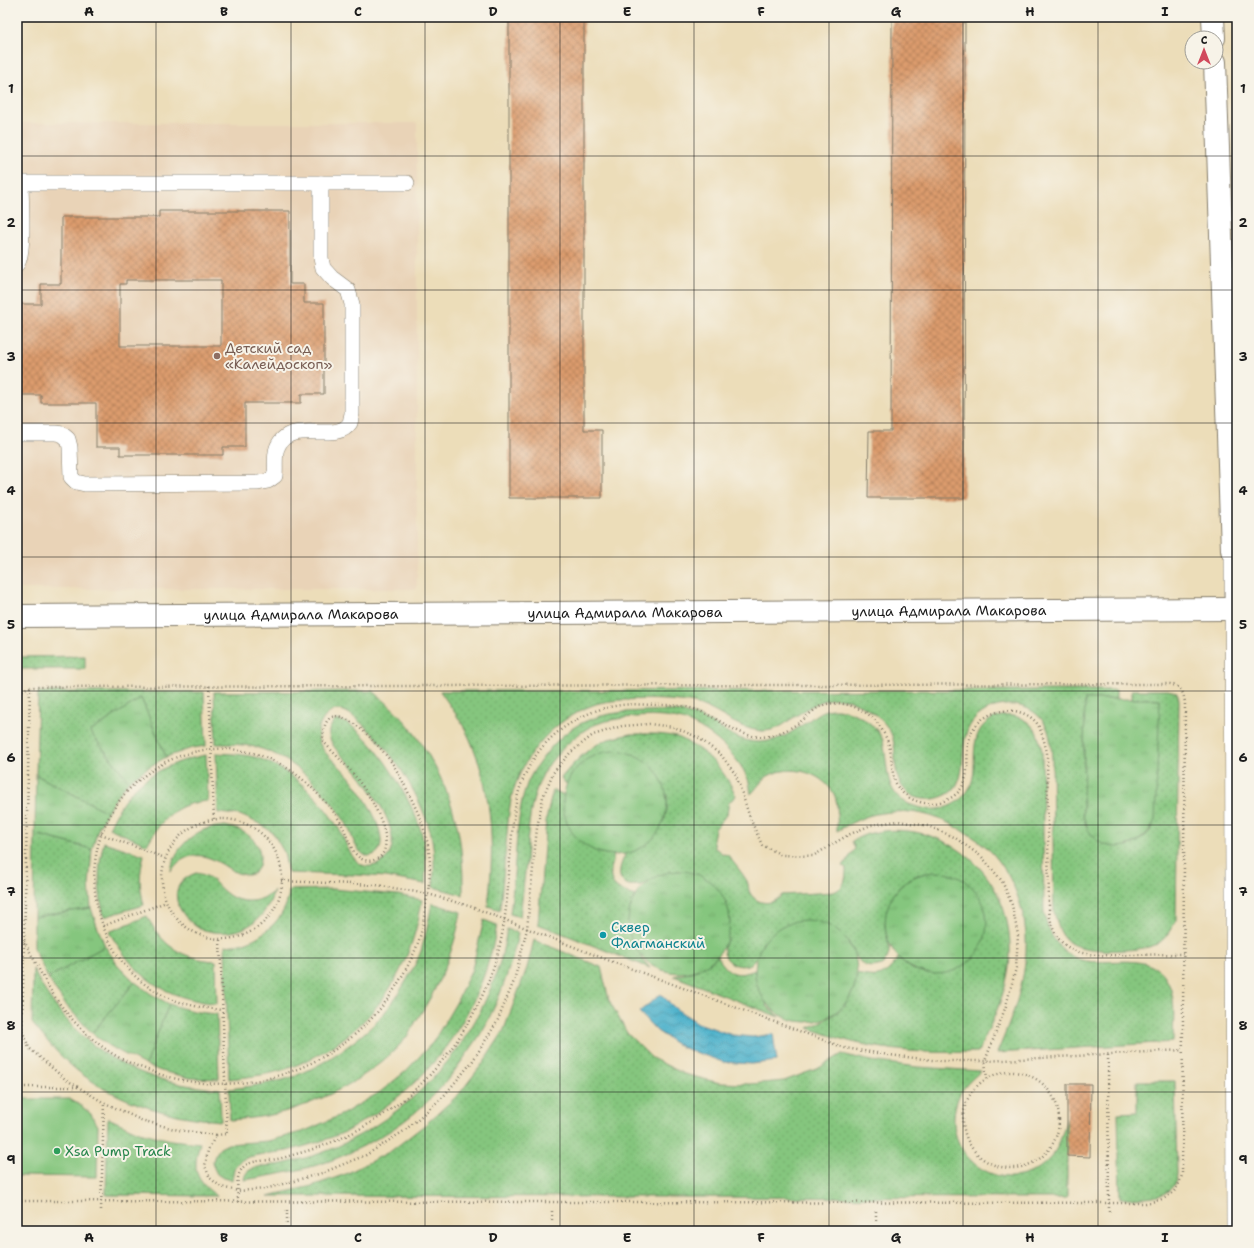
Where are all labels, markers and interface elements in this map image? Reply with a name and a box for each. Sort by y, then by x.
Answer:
text: A [84,3,94,20]
text: B [220,3,228,20]
text: C [354,3,362,20]
text: D [488,3,498,20]
text: E [623,3,632,20]
text: F [757,3,765,20]
text: G [891,3,902,20]
text: H [1025,3,1035,20]
text: I [1161,3,1169,20]
north arrow [1184,30,1224,70]
text: С [1201,33,1208,48]
text: 1 [8,80,14,97]
text: 1 [1240,80,1246,97]
text: 2 [6,214,16,231]
text: 2 [1238,214,1248,231]
place label: Детский сад «Калейдоскоп» [225,339,332,373]
text: 3 [6,348,16,365]
text: 3 [1238,348,1248,365]
marker: Детский сад «Калейдоскоп» [212,351,222,361]
text: 4 [6,482,16,499]
text: 4 [1238,482,1248,499]
street label: улица Адмирала Макарова [851,601,1047,620]
street label: улица Адмирала Макарова [527,603,723,622]
street label: улица Адмирала Макарова [203,605,399,624]
text: 5 [7,616,15,633]
text: 5 [1239,616,1247,633]
text: 6 [6,749,16,766]
text: 6 [1238,749,1248,766]
text: 7 [6,883,16,900]
text: 7 [1238,883,1248,900]
place label: Сквер Флагманский [611,918,705,952]
marker: Сквер Флагманский [598,930,608,940]
text: 8 [6,1017,16,1034]
text: 8 [1238,1017,1248,1034]
place label: Xsa Pump Track [65,1142,171,1160]
marker: Xsa Pump Track [52,1146,62,1156]
text: 9 [6,1151,16,1168]
text: 9 [1238,1151,1248,1168]
text: A [84,1229,94,1246]
text: B [220,1229,228,1246]
text: C [354,1229,362,1246]
text: D [488,1229,498,1246]
text: E [623,1229,632,1246]
text: F [757,1229,765,1246]
text: G [891,1229,902,1246]
text: H [1025,1229,1035,1246]
text: I [1161,1229,1169,1246]

